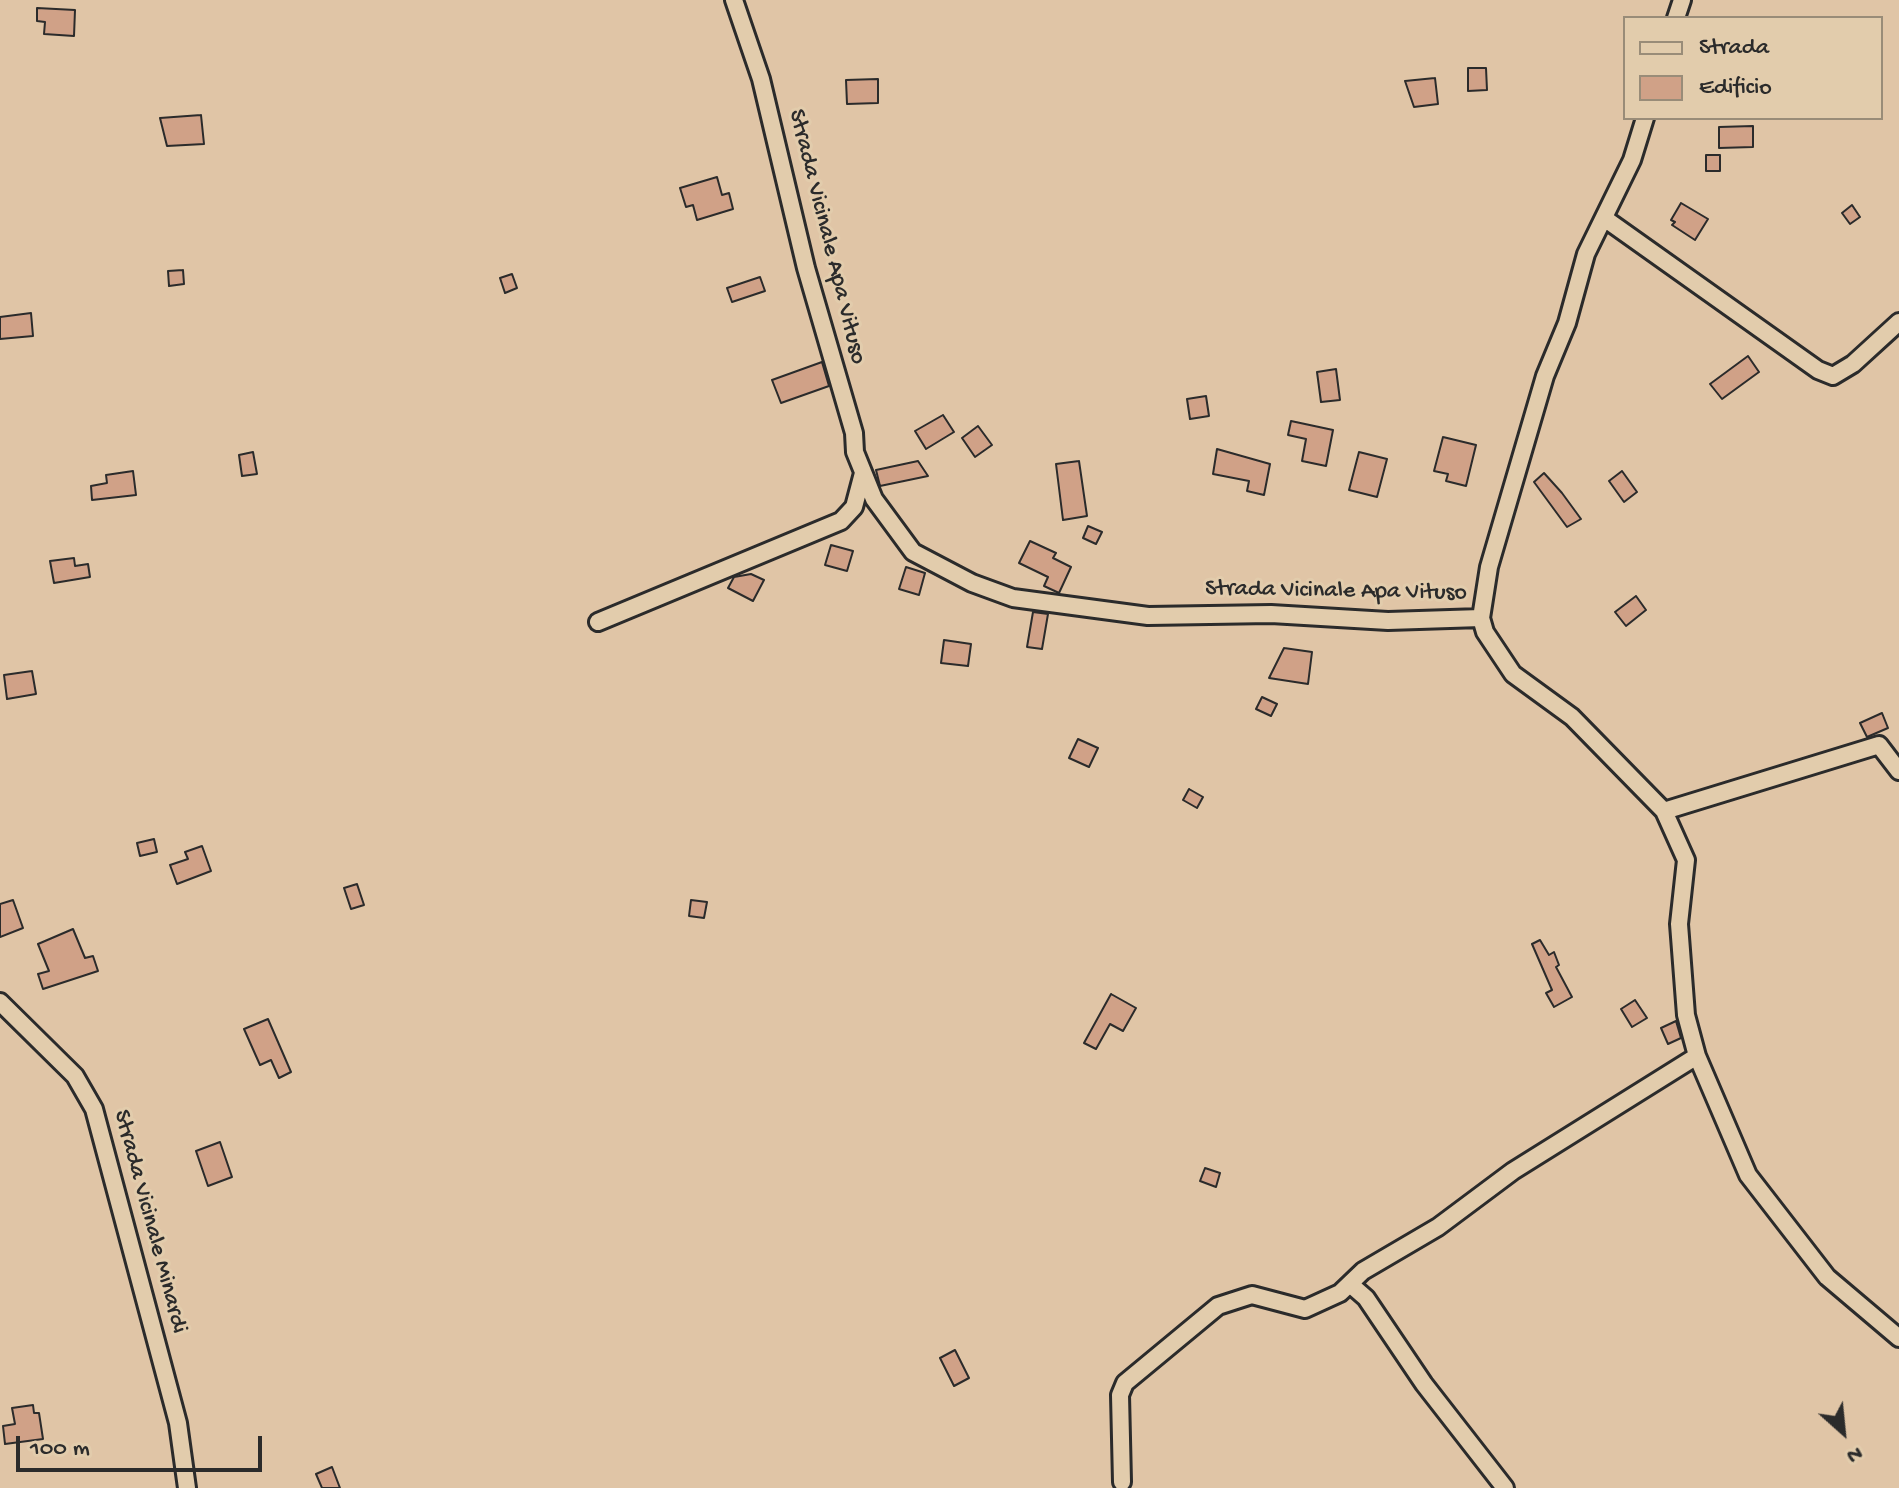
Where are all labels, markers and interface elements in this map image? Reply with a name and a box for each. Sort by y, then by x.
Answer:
legend [1623,16,1883,120]
text: Strada [1699,34,1769,63]
text: Edificio [1699,74,1772,103]
street label: Strada Vicinale Apa Vituso [780,107,872,367]
street label: Strada Vicinale Apa Vituso [1205,575,1467,609]
street label: Strada Vicinale Minardi [105,1107,193,1337]
north arrow [1803,1392,1883,1472]
scale bar [20,1420,266,1470]
text: 100 m [30,1435,90,1464]
text: N [1842,1439,1866,1468]

